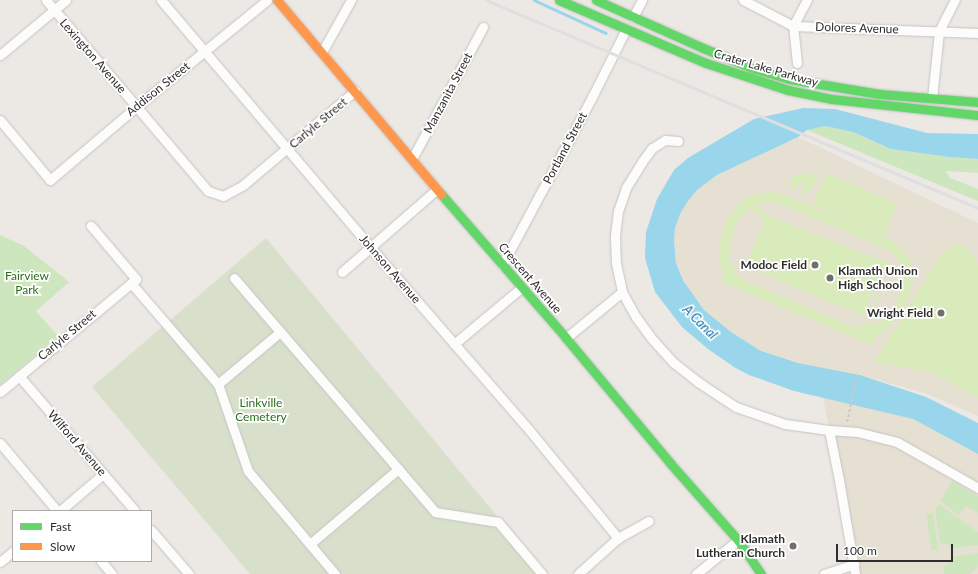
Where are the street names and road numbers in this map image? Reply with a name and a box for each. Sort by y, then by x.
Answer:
street label: Lexington Avenue [57,16,129,96]
street label: Dolores Avenue [815,19,899,37]
street label: Crater Lake Parkway [712,46,820,90]
street label: Manzanita Street [421,50,475,136]
street label: Addison Street [123,59,193,119]
street label: Carlyle Street [286,95,350,151]
street label: Portland Street [540,110,590,186]
street label: Johnson Avenue [356,232,424,306]
street label: Crescent Avenue [495,240,565,316]
street label: Carlyle Street [35,307,99,363]
street label: Wilford Avenue [44,407,110,479]

